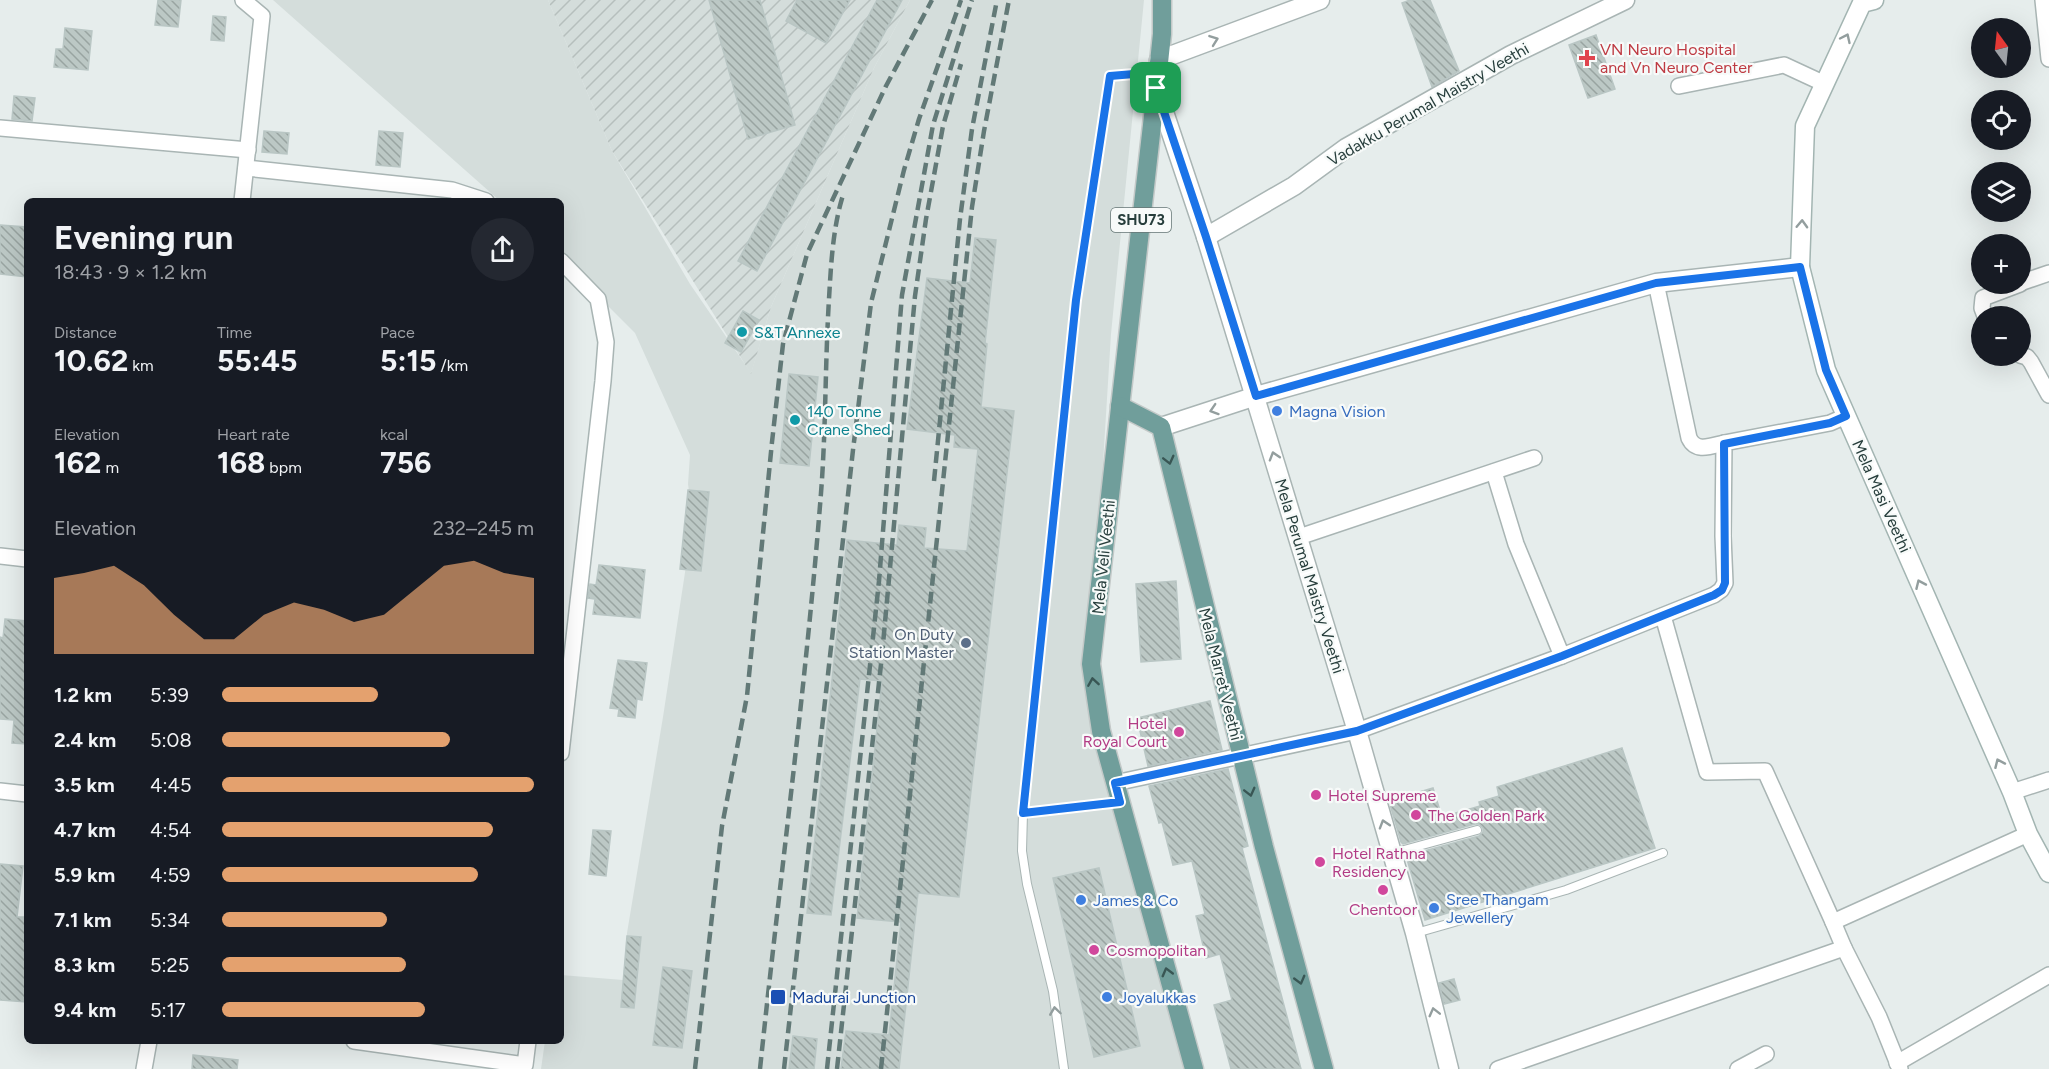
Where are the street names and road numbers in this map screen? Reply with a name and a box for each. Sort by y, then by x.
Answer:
street label: Vadakku Perumal Maistry Veethi [1324,39,1532,170]
road number: SHU73 [1111,208,1171,232]
street label: Mela Masi Veethi [1848,437,1915,555]
street label: Mela Perumal Maistry Veethi [1271,476,1348,676]
street label: Mela Veli Veethi [1088,499,1119,615]
street label: Mela Marret Veethi [1195,606,1246,742]

